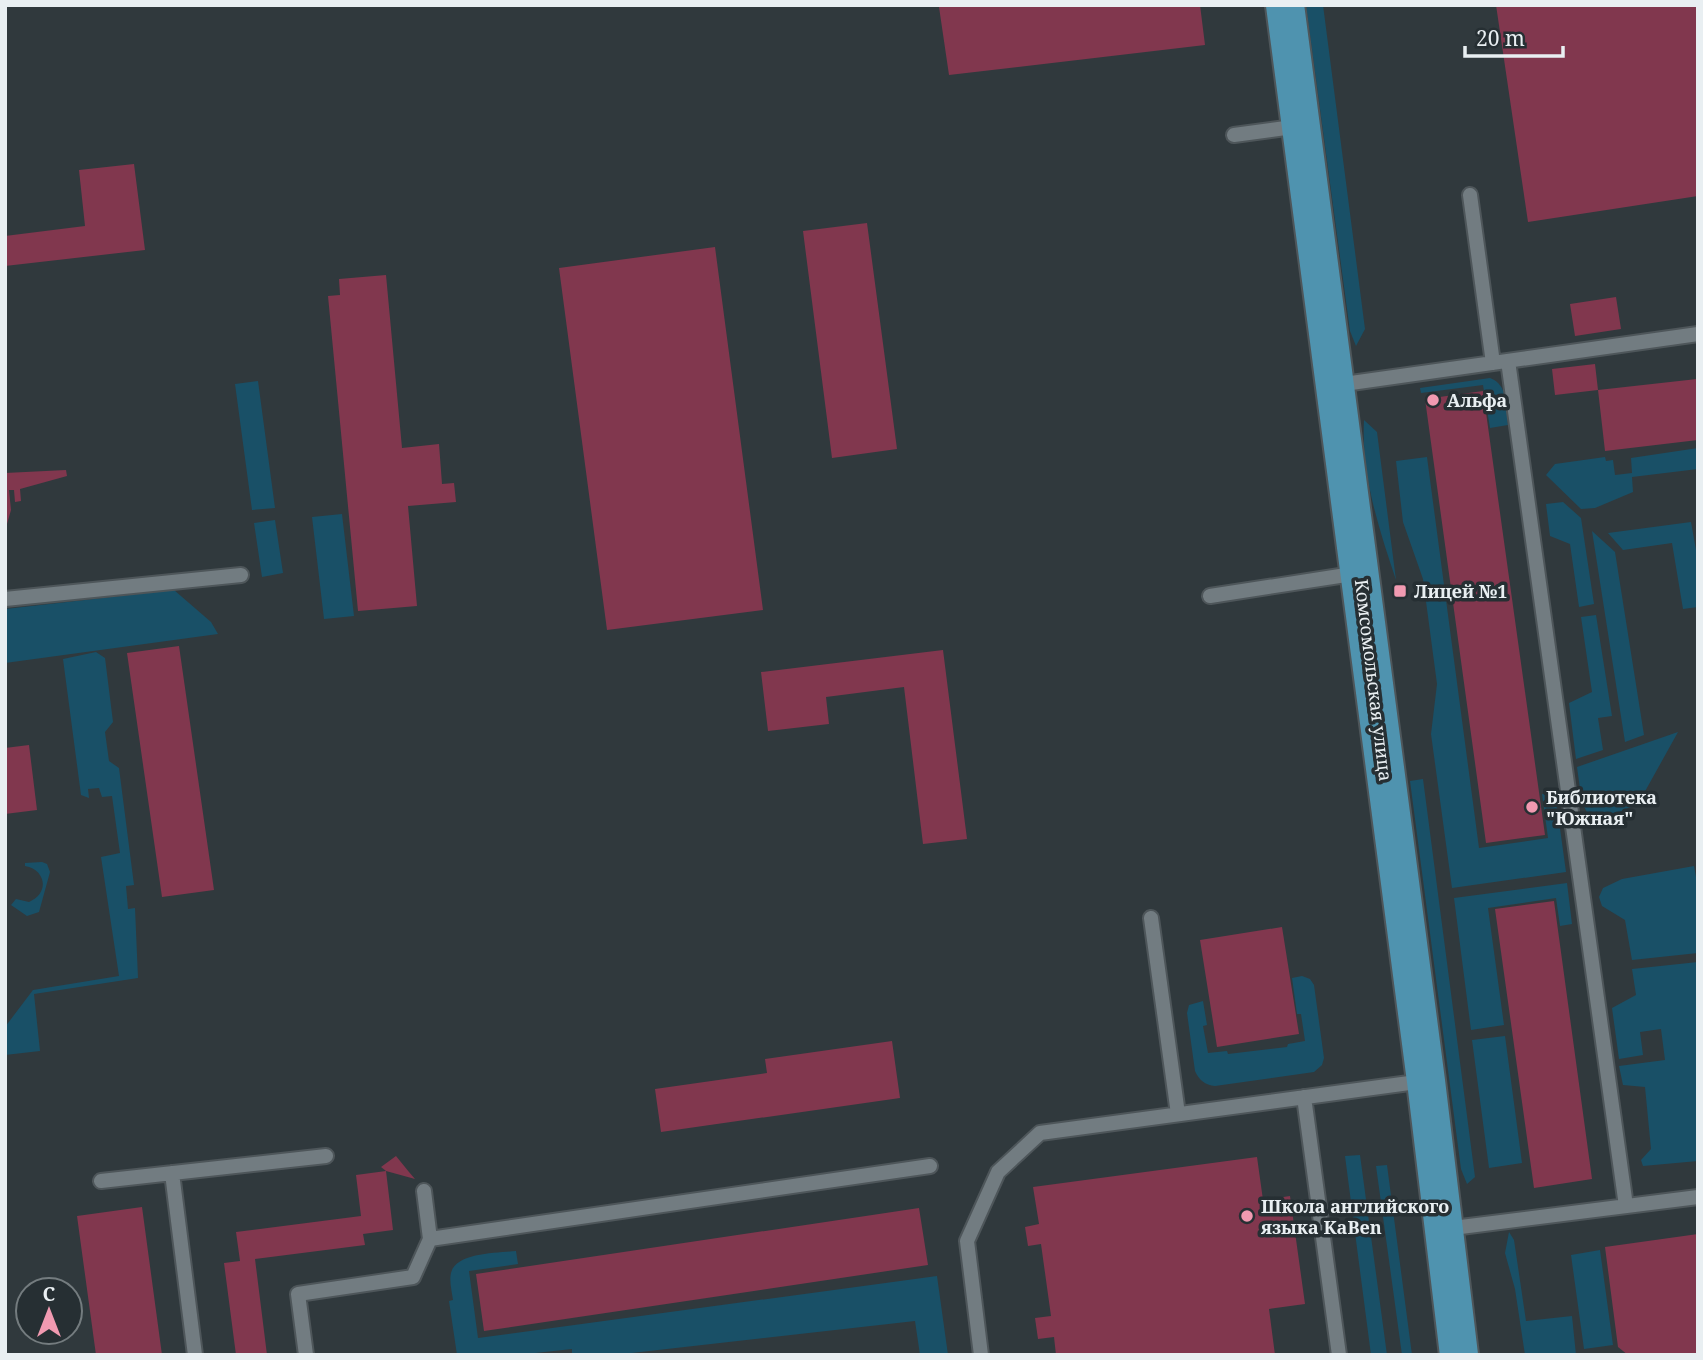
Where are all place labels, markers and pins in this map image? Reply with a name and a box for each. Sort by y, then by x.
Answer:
place label: Альфа [1447,388,1508,412]
marker: Альфа [1425,392,1441,408]
place label: Лицей №1 [1414,579,1507,603]
marker: Лицей №1 [1392,583,1408,599]
place label: Библиотека "Южная" [1546,785,1657,830]
marker: Библиотека "Южная" [1524,799,1540,815]
place label: Школа английского языка KaBen [1261,1194,1449,1239]
marker: Школа английского языка KaBen [1239,1208,1255,1224]

